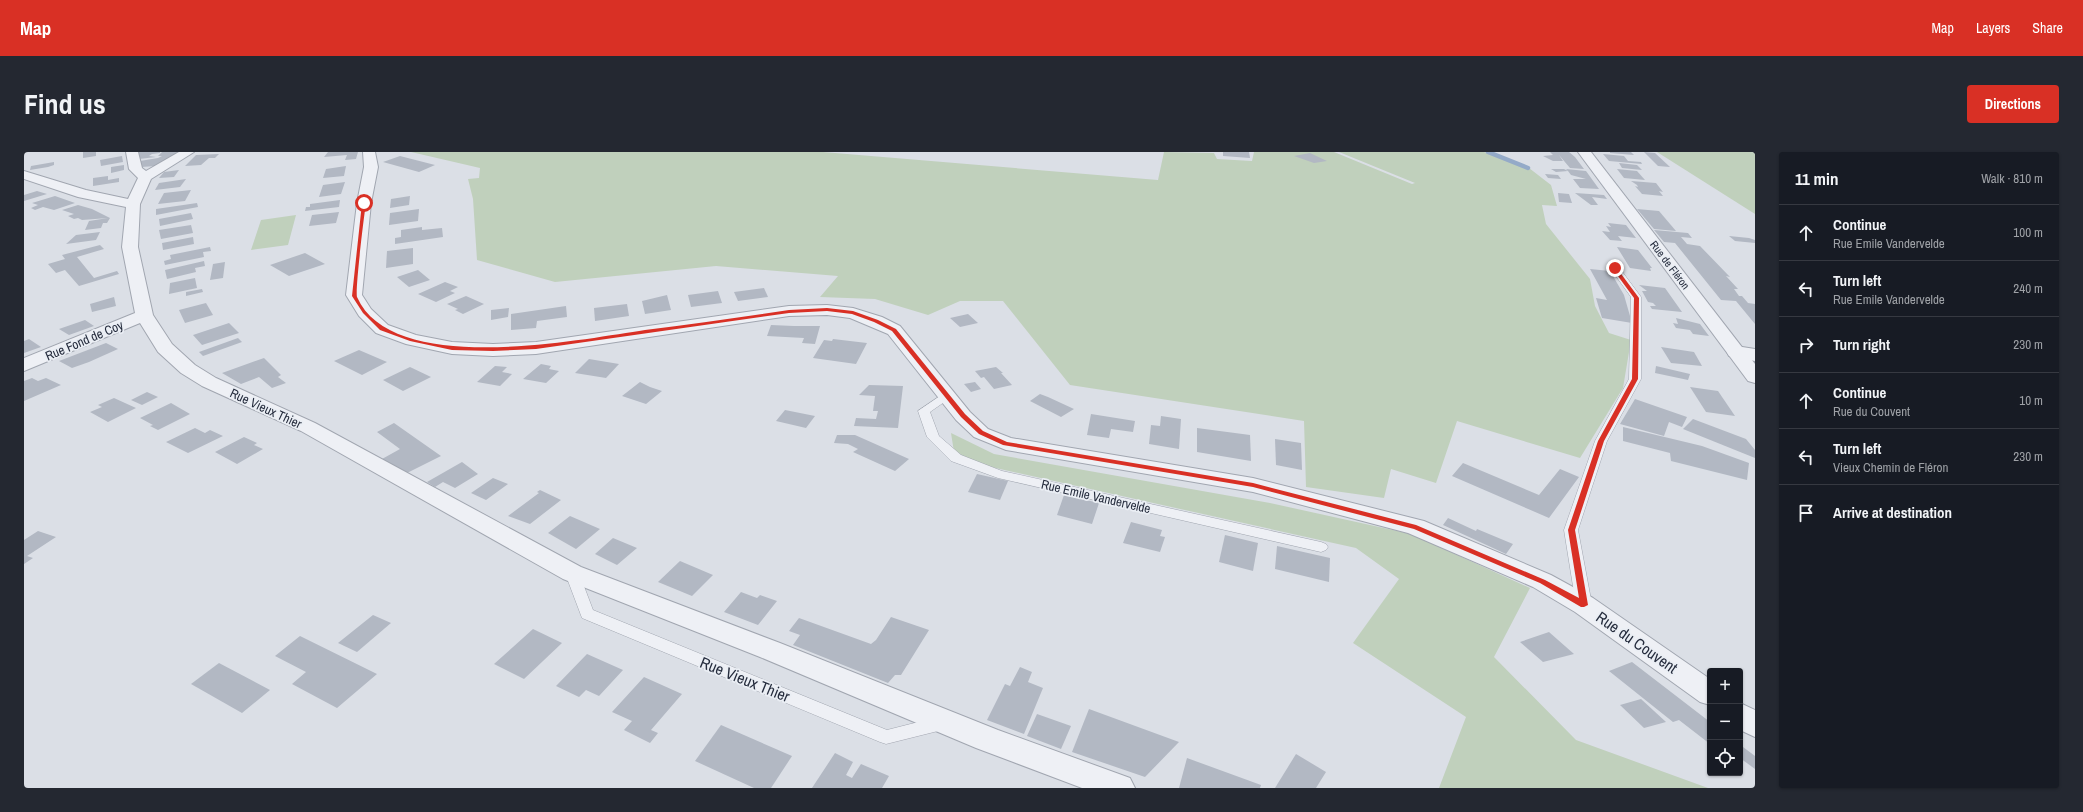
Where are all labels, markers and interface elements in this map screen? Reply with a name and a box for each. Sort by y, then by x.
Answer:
text: Map [20,15,51,41]
text: Map [1932,19,1954,37]
text: Layers [1976,19,2010,37]
text: Share [2032,19,2063,37]
text: Find us [24,85,106,123]
button: Directions [1967,85,2059,123]
text: 11 min [1795,167,1838,190]
text: Walk · 810 m [1981,170,2043,187]
route start [355,194,373,212]
text: Continue [1833,214,1886,235]
icon: ahead [1795,222,1817,244]
text: 100 m [2013,224,2043,241]
text: Rue Emile Vandervelde [1833,235,1945,252]
street label: Rue de Fléron [1647,238,1693,292]
route end [1606,259,1624,277]
text: Turn left [1833,270,1881,291]
icon: left [1795,278,1817,300]
text: 240 m [2013,280,2043,297]
text: Rue Emile Vandervelde [1833,291,1945,308]
street label: Rue Fond de Coy [43,316,126,365]
icon: right [1795,334,1817,356]
text: Turn right [1833,334,1890,355]
text: 230 m [2013,336,2043,353]
text: Continue [1833,382,1886,403]
street label: Rue Vieux Thier [227,384,305,433]
icon: ahead [1795,390,1817,412]
text: 10 m [2019,392,2043,409]
text: Rue du Couvent [1833,403,1910,420]
text: Turn left [1833,438,1881,459]
icon: left [1795,446,1817,468]
text: 230 m [2013,448,2043,465]
text: Vieux Chemin de Fléron [1833,459,1948,476]
street label: Rue Emile Vandervelde [1040,476,1152,517]
icon: arrive [1795,502,1817,524]
text: Arrive at destination [1833,502,1952,523]
street label: Rue du Couvent [1592,606,1682,678]
street label: Rue Vieux Thier [697,651,794,707]
map controls [1707,668,1743,776]
button: + [1707,668,1743,704]
button: − [1707,704,1743,740]
button: locate [1707,740,1743,776]

